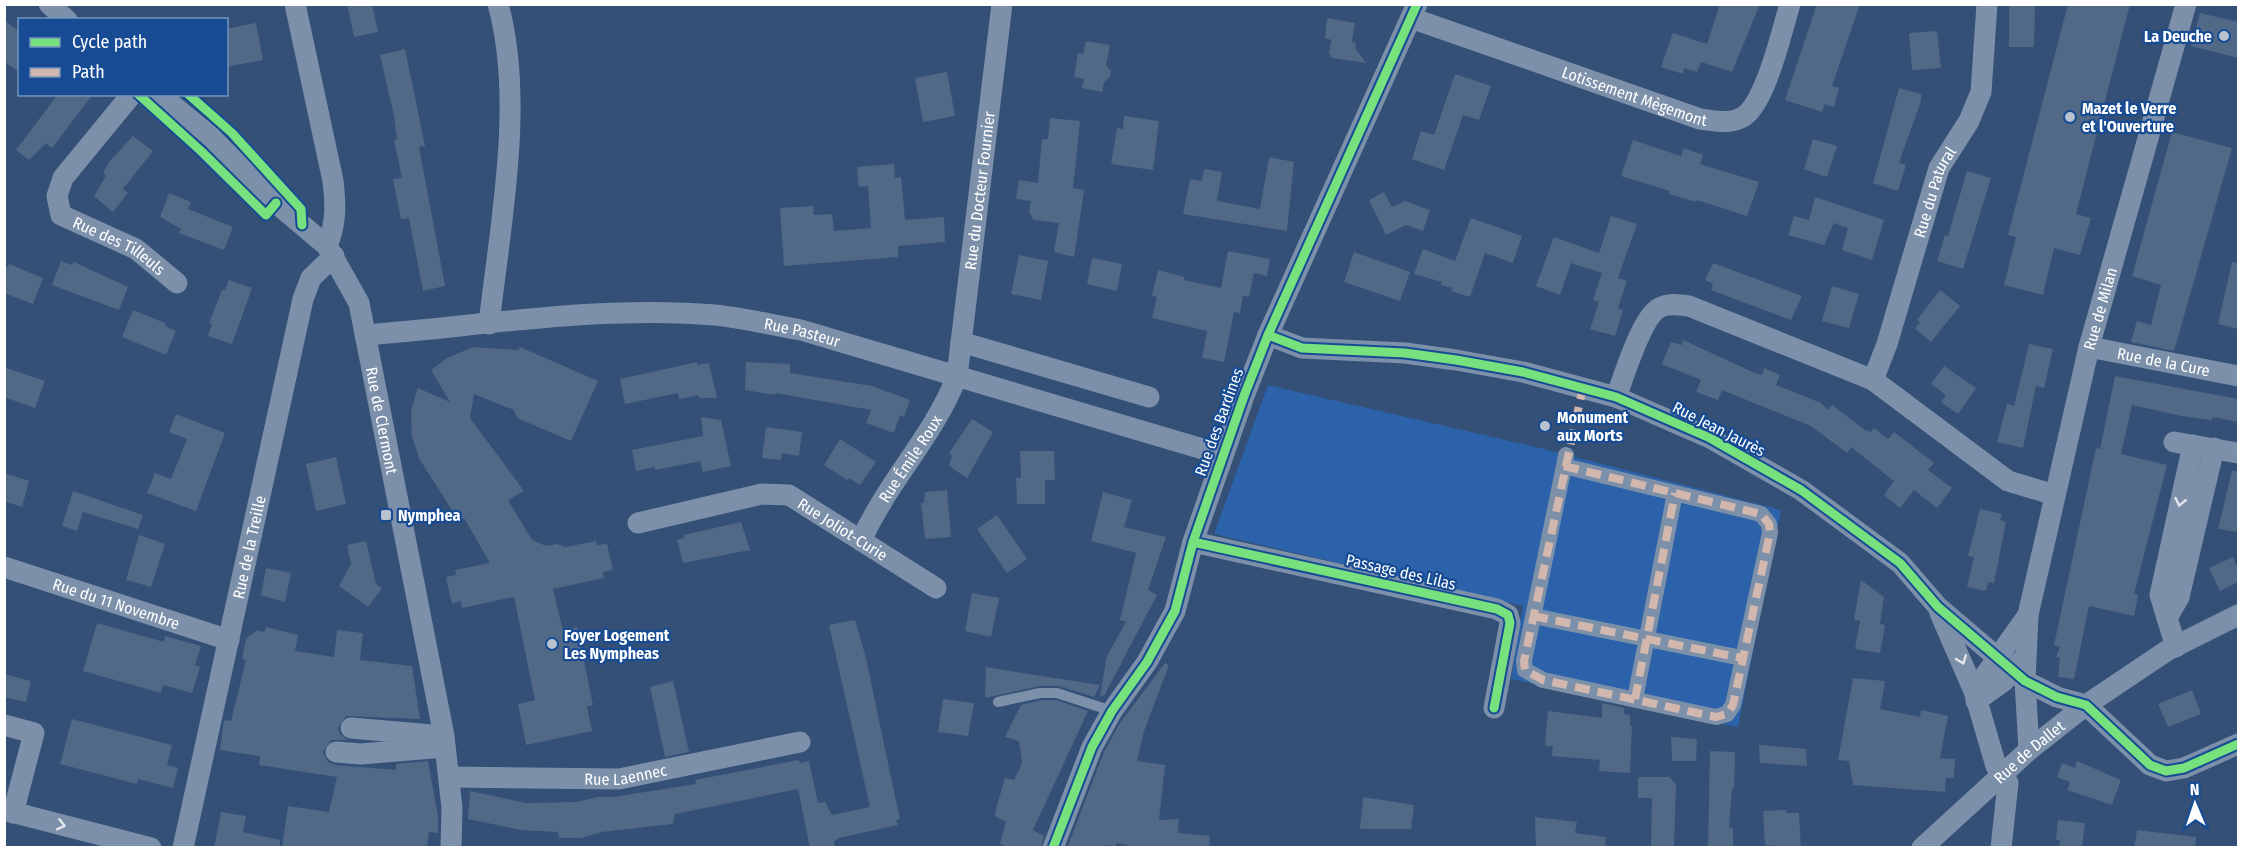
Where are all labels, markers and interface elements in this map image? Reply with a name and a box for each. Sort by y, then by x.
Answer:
legend [18,18,228,96]
place label: La Deuche [2144,27,2212,46]
marker: La Deuche [2217,29,2231,43]
text: Cycle path [72,31,147,53]
text: Path [72,61,105,83]
street label: Lotissement Mègemont [1560,62,1709,130]
place label: Mazet le Verre et l'Ouverture [2082,99,2176,136]
street label: Rue du Docteur Fournier [960,110,998,271]
marker: Mazet le Verre et l'Ouverture [2063,110,2077,124]
street label: Rue du Patural [1910,143,1960,240]
street label: Rue des Tilleuls [70,212,169,279]
street label: Rue de Milan [2079,265,2121,352]
street label: Rue Pasteur [762,314,843,351]
street label: Rue de la Cure [2116,343,2212,380]
street label: Rue de Clermont [362,365,402,477]
street label: Rue des Bardines [1191,365,1247,479]
street label: Rue Jean Jaurès [1670,398,1769,461]
place label: Monument aux Morts [1557,408,1628,445]
street label: Rue Émile Roux [874,412,946,506]
marker: Monument aux Morts [1538,419,1552,433]
street label: Rue de la Treille [228,494,269,600]
street label: Rue Joliot-Curie [794,494,891,565]
one-way arrow [2175,497,2188,507]
place label: Nymphea [398,506,460,525]
marker: Nymphea [379,508,393,522]
street label: Passage des Lilas [1344,550,1458,594]
street label: Rue du 11 Novembre [50,574,182,633]
place label: Foyer Logement Les Nympheas [564,626,670,663]
marker: Foyer Logement Les Nympheas [545,637,559,651]
one-way arrow [1954,654,1967,665]
street label: Rue de Dallet [1990,716,2069,787]
street label: Rue Laennec [584,760,669,789]
north arrow [2165,774,2225,834]
text: N [2189,780,2200,799]
one-way arrow [56,817,66,830]

